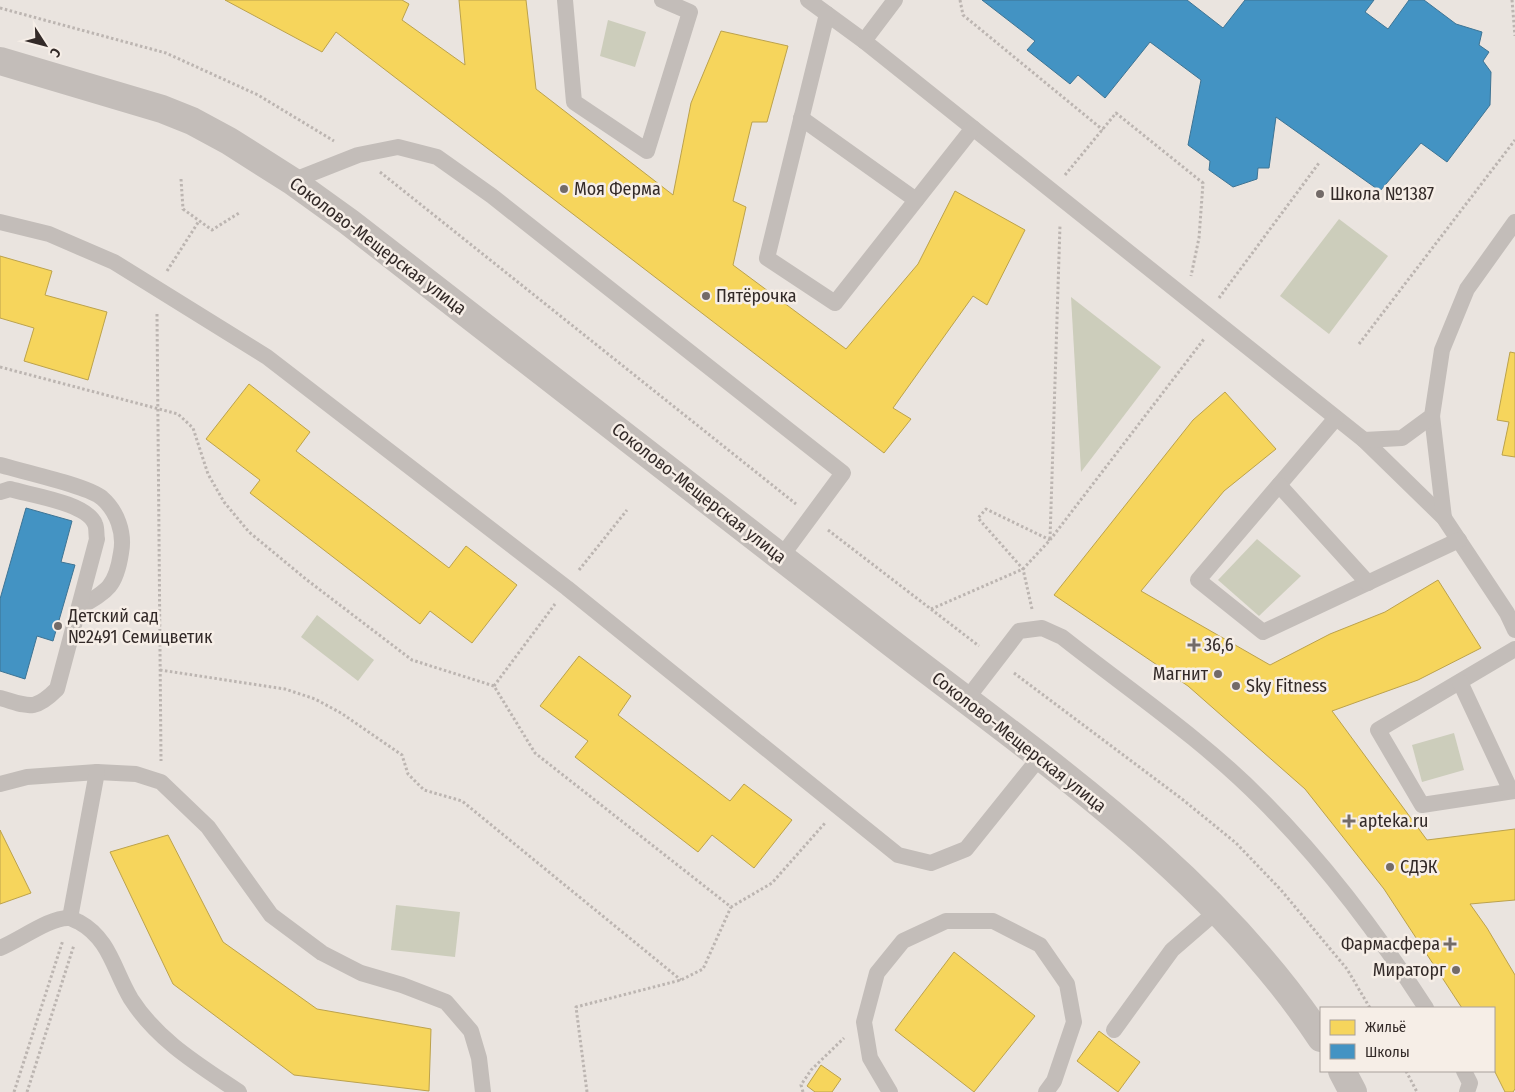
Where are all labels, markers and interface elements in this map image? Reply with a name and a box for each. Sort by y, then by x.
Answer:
north arrow [20,20,70,70]
text: С [46,44,64,61]
street label: Соколово-Мещерская улица [285,172,471,320]
place label: Моя Ферма [574,178,661,200]
marker: Моя Ферма [558,183,570,195]
place label: Школа №1387 [1330,183,1434,205]
marker: Школа №1387 [1314,188,1326,200]
place label: Пятёрочка [716,285,797,307]
marker: Пятёрочка [700,290,712,302]
street label: Соколово-Мещерская улица [607,418,791,568]
place label: Детский сад №2491 Семицветик [67,605,213,648]
marker: Детский сад №2491 Семицветик [52,620,64,632]
place label: 36,6 [1204,634,1234,656]
marker: 36,6 [1188,639,1200,651]
place label: Магнит [1153,663,1209,685]
street label: Соколово-Мещерская улица [927,667,1111,817]
marker: Магнит [1212,668,1224,680]
place label: Sky Fitness [1246,675,1327,697]
marker: Sky Fitness [1230,680,1242,692]
place label: apteka.ru [1359,810,1428,832]
marker: apteka.ru [1343,815,1355,827]
place label: СДЭК [1400,856,1438,878]
marker: СДЭК [1384,861,1396,873]
place label: Фармасфера [1341,933,1440,955]
marker: Фармасфера [1444,938,1456,950]
place label: Мираторг [1373,959,1446,981]
marker: Мираторг [1450,964,1462,976]
legend [1320,1007,1495,1072]
text: Жильё [1365,1018,1406,1036]
text: Школы [1365,1043,1410,1061]

